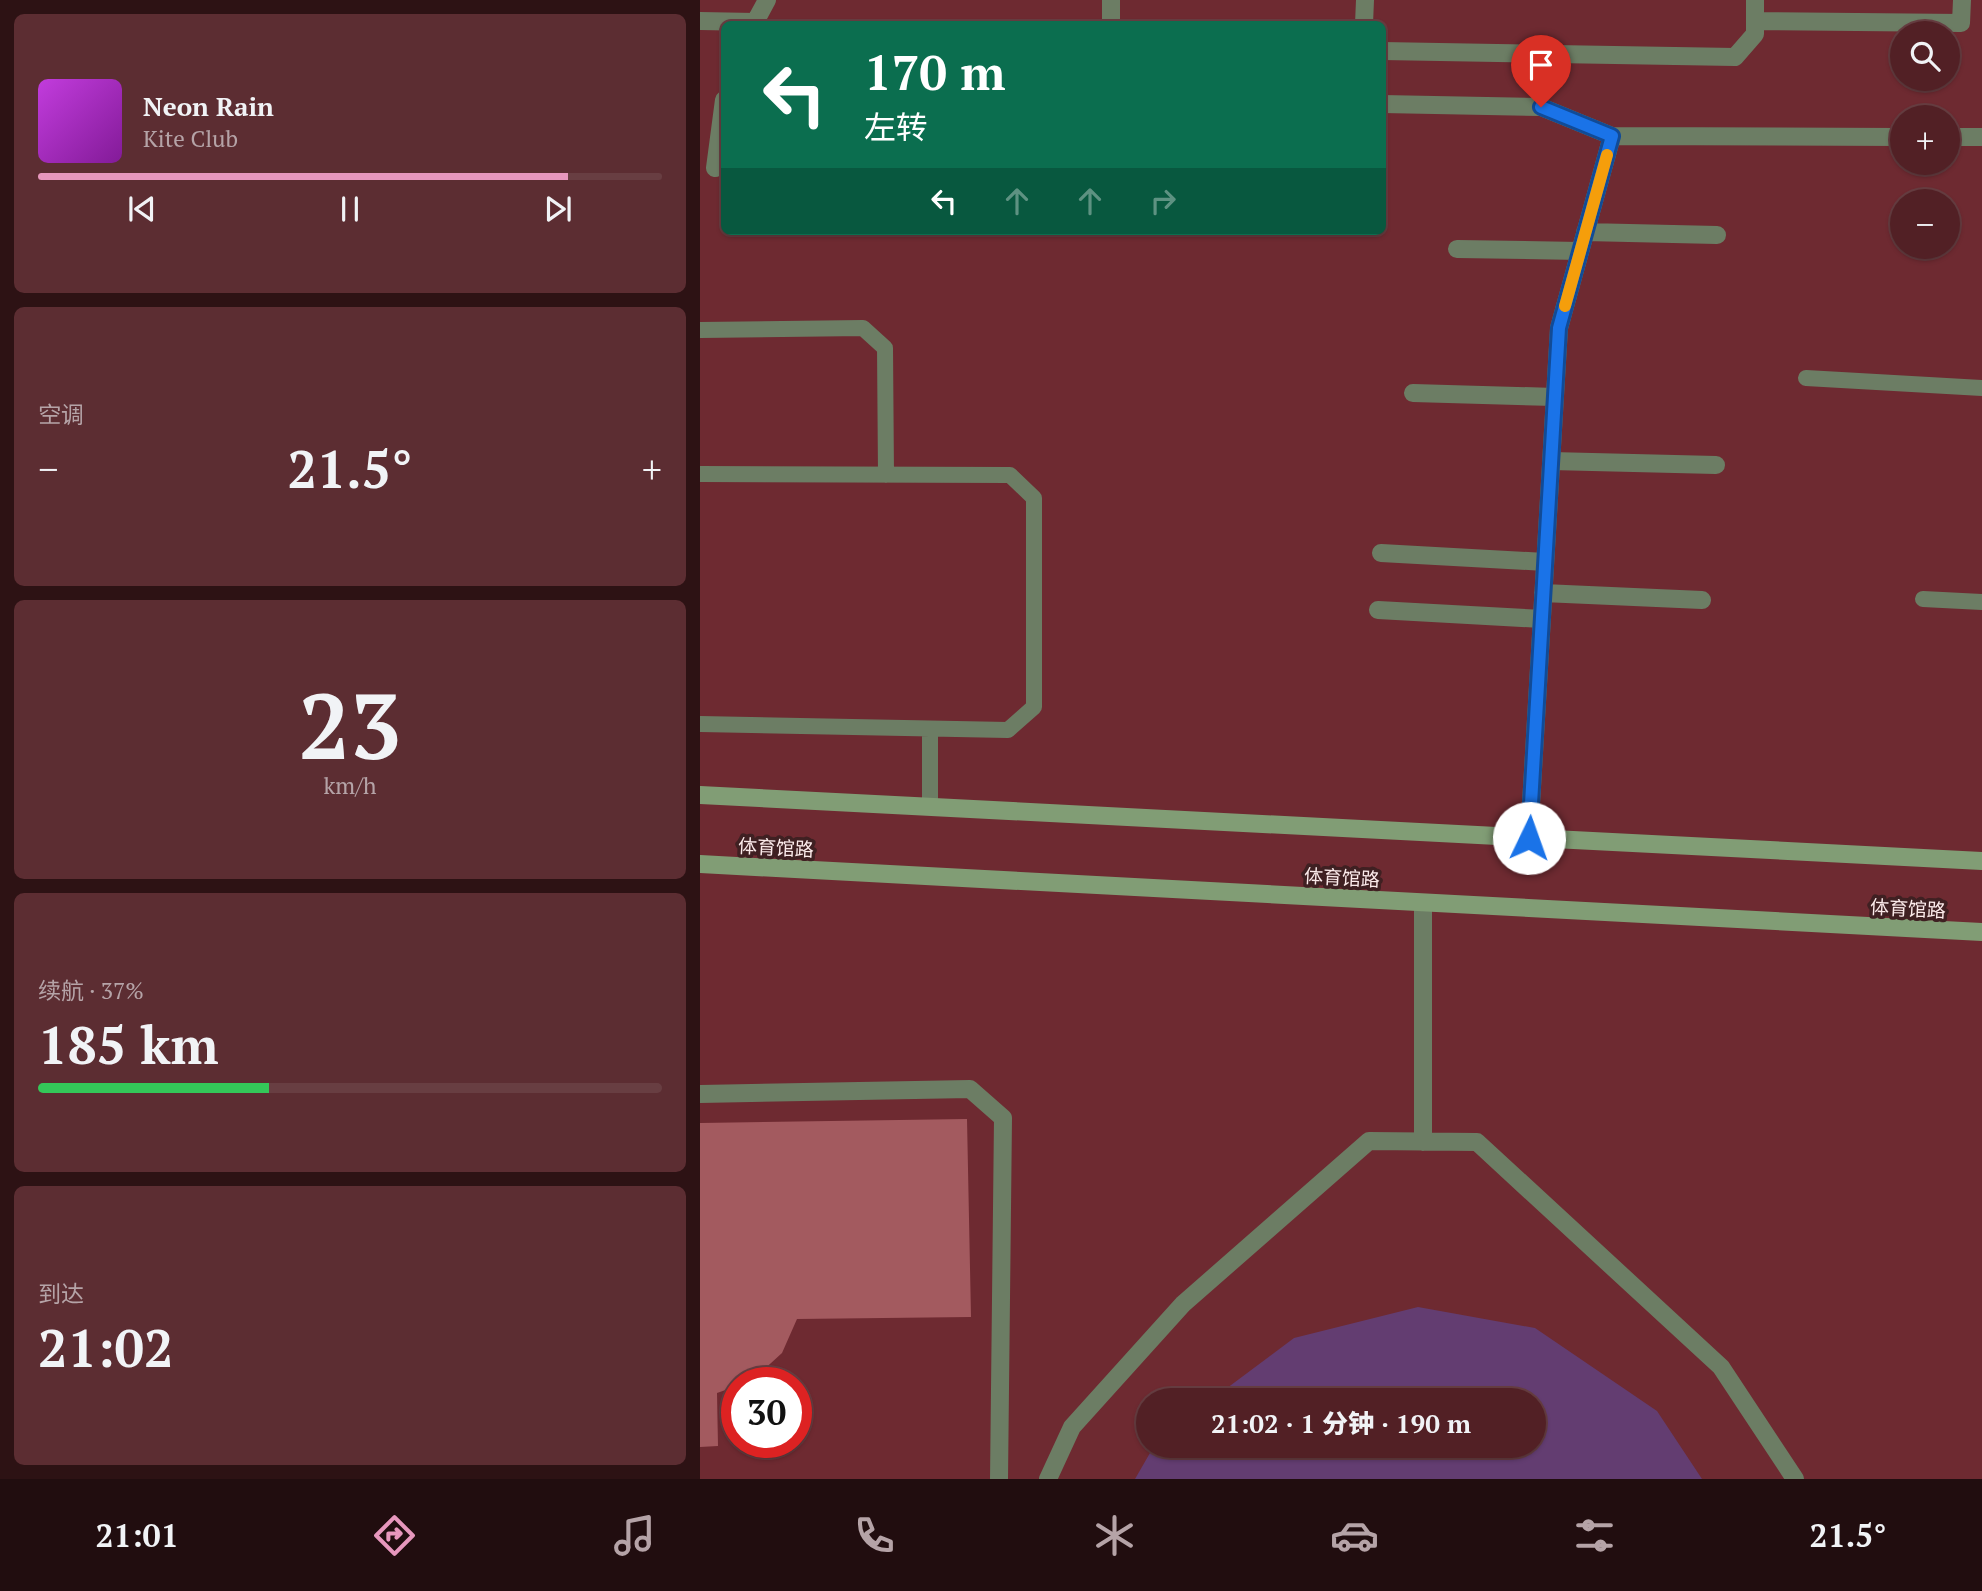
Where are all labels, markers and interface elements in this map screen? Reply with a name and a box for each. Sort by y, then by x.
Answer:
map controls [1890,21,1960,259]
button: search [1890,21,1960,91]
pin [1511,35,1571,107]
text: 170 m [864,39,1006,104]
icon: arrive [1522,46,1560,84]
icon: left [749,49,840,140]
text: Neon Rain [143,89,274,123]
button: + [1890,105,1960,175]
text: 左转 [864,106,928,148]
text: Kite Club [143,123,238,154]
icon: left [925,182,963,220]
icon: ahead [998,182,1036,220]
icon: ahead [1071,182,1109,220]
icon: right [1144,182,1182,220]
button: − [1890,189,1960,259]
icon: previous [123,190,161,228]
icon: pause [331,190,369,228]
icon: next [539,190,577,228]
text: 空调 [38,399,84,430]
text: 21.5° [287,434,413,503]
text: − [38,444,58,494]
text: + [642,444,662,494]
text: 23 [299,664,401,785]
text: km/h [323,770,377,801]
position arrow [1492,801,1566,875]
street label: 体育馆路 [737,833,815,861]
street label: 体育馆路 [1303,863,1381,891]
street label: 体育馆路 [1869,894,1947,922]
text: 续航 · 37% [38,975,144,1006]
text: 185 km [38,1010,219,1079]
text: 到达 [38,1278,84,1309]
text: 21:02 [38,1313,173,1382]
speed limit sign: 30 [721,1367,812,1458]
text: 21:02 · 1 分钟 · 190 m [1211,1406,1471,1440]
icon: directions [370,1511,419,1560]
icon: music [610,1511,659,1560]
icon: phone [850,1511,899,1560]
icon: climate [1090,1511,1139,1560]
icon: car [1330,1511,1379,1560]
icon: filters [1570,1511,1619,1560]
text: 21:01 [95,1514,179,1556]
text: 21.5° [1810,1514,1887,1556]

